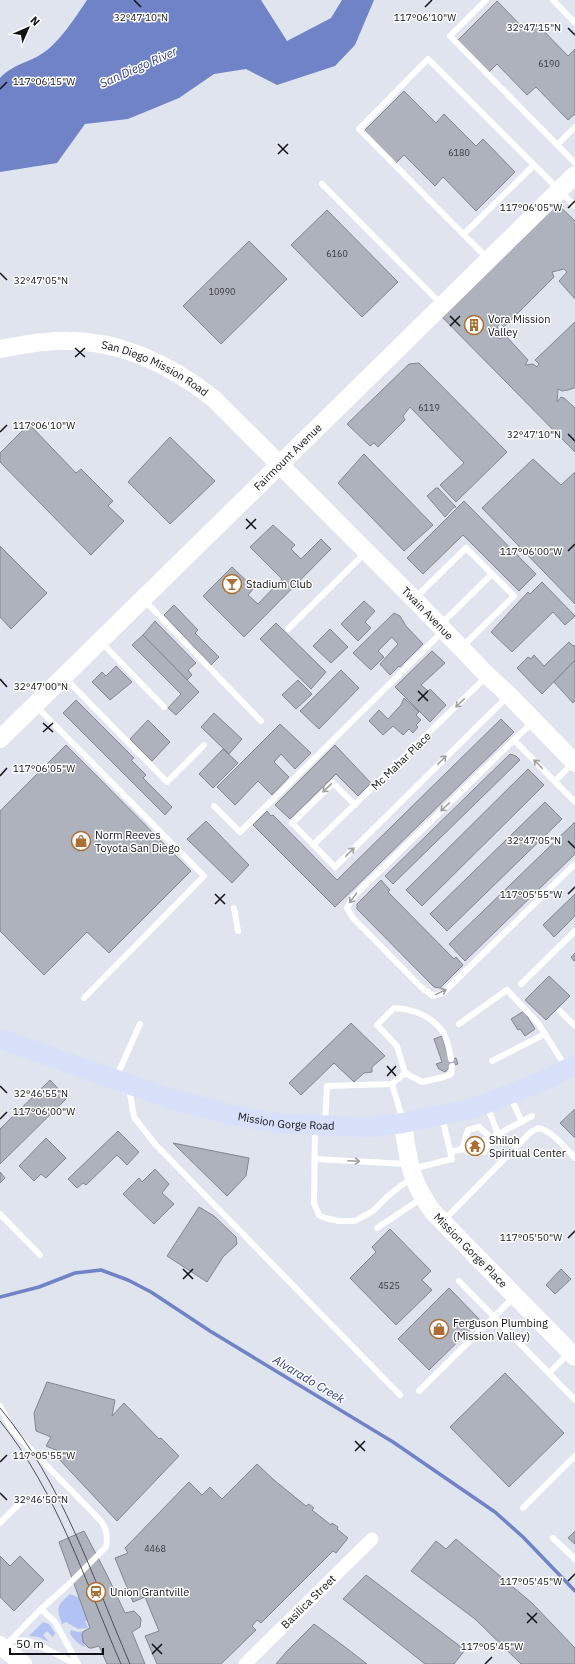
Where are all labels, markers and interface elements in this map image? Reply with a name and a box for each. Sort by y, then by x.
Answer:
north arrow [8,8,48,48]
text: 32°47'10"N [114,11,168,24]
text: 117°06'10"W [394,11,456,24]
text: N [27,13,43,29]
text: 32°47'15"N [507,21,561,34]
water label: San Diego River [97,43,180,91]
house number: 6190 [538,58,560,69]
text: 117°06'15"W [13,75,75,88]
house number: 6180 [448,147,470,158]
text: 117°06'05"W [500,201,562,214]
house number: 6160 [326,248,348,259]
text: 32°47'05"N [14,274,68,287]
house number: 10990 [208,286,236,297]
place label: Vora Mission Valley [488,312,550,339]
building icon: Vora Mission Valley [463,314,485,336]
street label: San Diego Mission Road [100,337,211,399]
house number: 6119 [418,402,440,413]
text: 117°06'10"W [13,419,75,432]
street label: Fairmount Avenue [251,420,325,493]
text: 32°47'10"N [507,428,561,441]
text: 117°06'00"W [500,545,562,558]
bar icon: Stadium Club [221,573,243,595]
place label: Stadium Club [246,577,312,591]
street label: Twain Avenue [399,584,456,643]
text: 32°47'00"N [14,680,68,693]
one-way arrow [455,698,465,708]
street label: Mc Mahar Place [368,729,434,793]
one-way arrow [437,756,447,765]
one-way arrow [533,759,543,769]
text: 117°06'05"W [13,762,75,775]
one-way arrow [322,784,332,793]
one-way arrow [440,802,450,812]
place label: Norm Reeves Toyota San Diego [95,828,180,855]
shop icon: Norm Reeves Toyota San Diego [70,830,92,852]
text: 32°47'05"N [507,834,561,847]
one-way arrow [345,847,355,857]
text: 117°05'55"W [500,888,562,901]
one-way arrow [349,893,357,904]
one-way arrow [435,988,447,995]
text: 32°46'55"N [14,1087,68,1100]
text: 117°06'00"W [13,1105,75,1118]
street label: Mission Gorge Road [237,1109,335,1133]
place label: Shiloh Spiritual Center [489,1133,566,1160]
temple icon: Shiloh Spiritual Center [464,1135,486,1157]
one-way arrow [347,1157,360,1165]
street label: Mission Gorge Place [431,1210,510,1291]
text: 117°05'50"W [500,1231,562,1244]
house number: 4525 [378,1280,400,1291]
place label: Ferguson Plumbing (Mission Valley) [453,1316,548,1343]
shop icon: Ferguson Plumbing (Mission Valley) [428,1318,450,1340]
water label: Alvarado Creek [270,1351,348,1407]
text: 117°05'55"W [13,1449,75,1462]
text: 32°46'50"N [14,1493,68,1506]
house number: 4468 [144,1543,166,1554]
street label: Basilica Street [278,1572,339,1632]
text: 117°05'45"W [500,1575,562,1588]
station icon: Union Grantville [85,1581,107,1603]
place label: Union Grantville [110,1585,189,1599]
scale bar [10,1630,103,1656]
text: 50 m [16,1636,44,1651]
text: 117°05'45"W [461,1640,523,1653]

